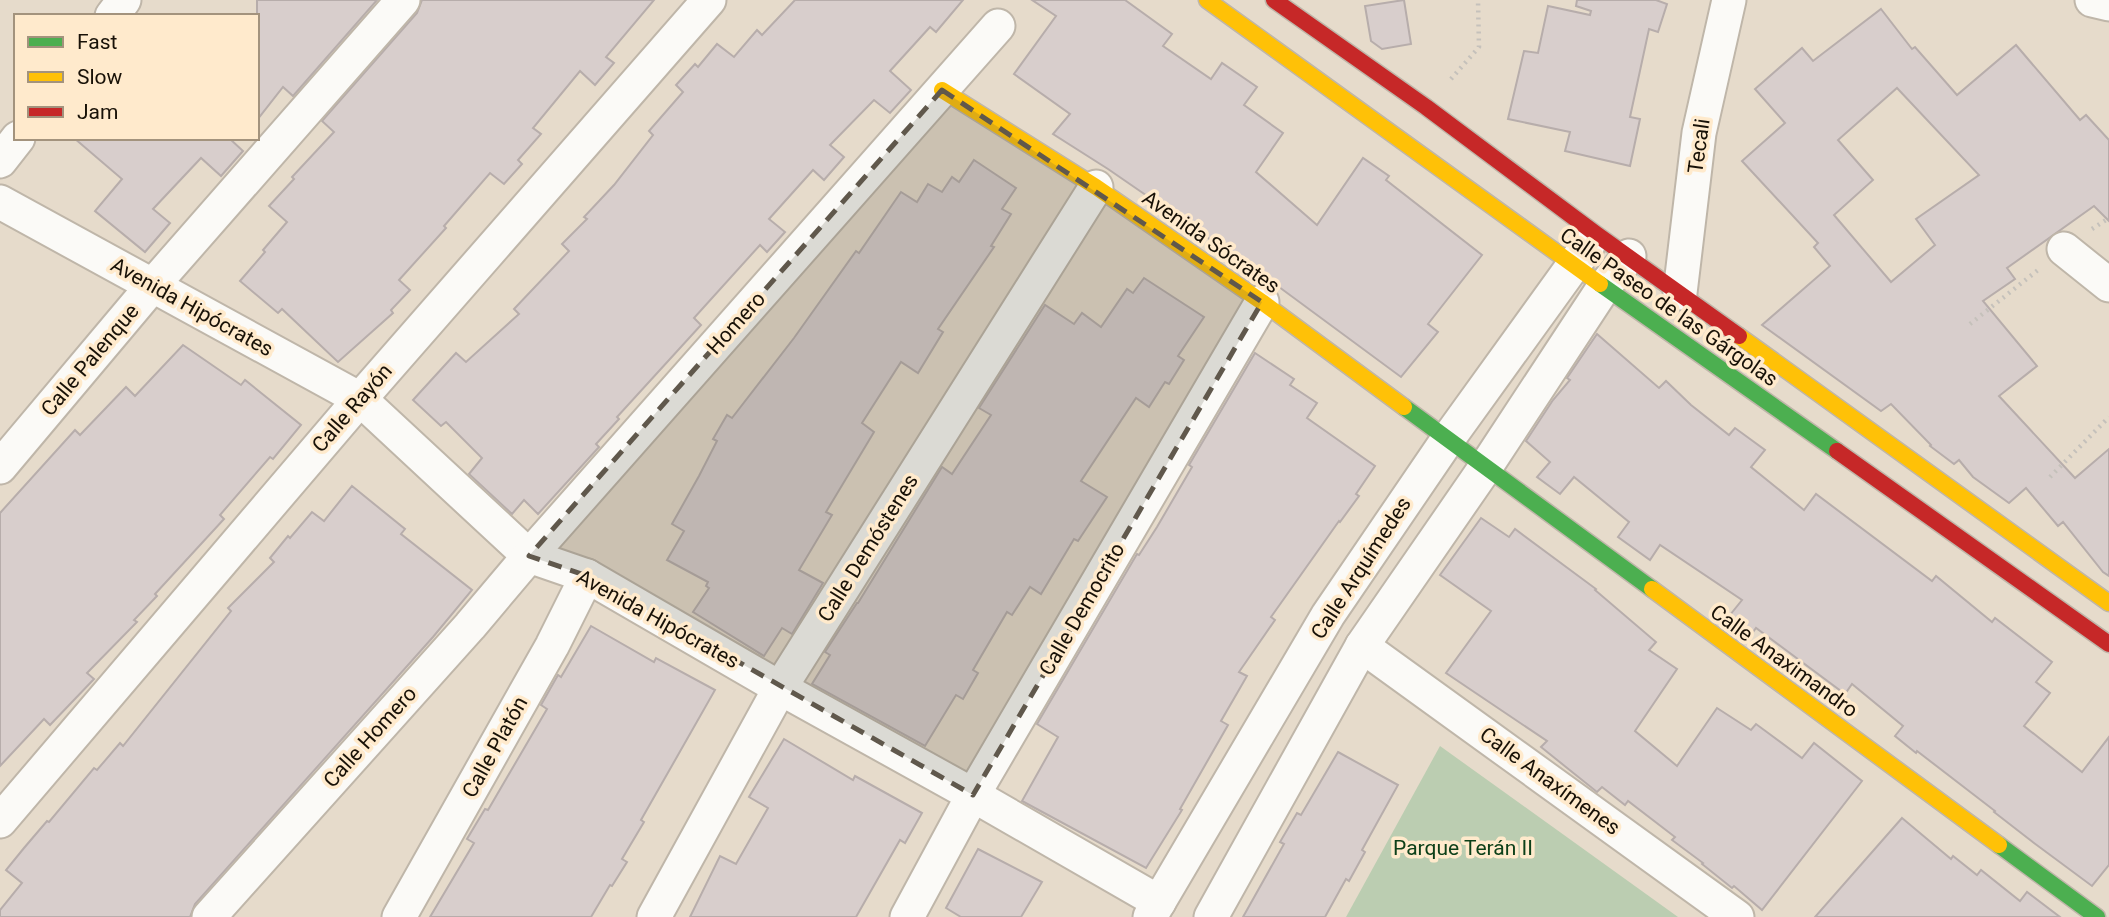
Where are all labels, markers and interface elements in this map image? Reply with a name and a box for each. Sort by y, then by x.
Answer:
legend [14,14,259,140]
text: Fast [77,30,118,54]
text: Slow [77,65,123,89]
text: Jam [77,100,118,124]
street label: Tecali [1683,117,1715,175]
street label: Avenida Sócrates [1138,186,1284,298]
street label: Calle Paseo de las Gárgolas [1556,223,1782,391]
street label: Avenida Hipócrates [107,253,277,361]
street label: Homero [702,287,770,359]
street label: Calle Palenque [36,299,144,421]
street label: Calle Rayón [307,359,397,457]
street label: Calle Demóstenes [813,470,923,626]
street label: Calle Arquímedes [1306,493,1416,643]
street label: Calle Democrito [1034,539,1130,679]
street label: Avenida Hipócrates [573,565,743,673]
street label: Calle Anaximandro [1706,600,1862,722]
street label: Calle Homero [319,682,421,792]
street label: Calle Platón [457,692,533,802]
street label: Calle Anaxímenes [1475,722,1625,840]
park label: Parque Terán II [1393,836,1533,860]

